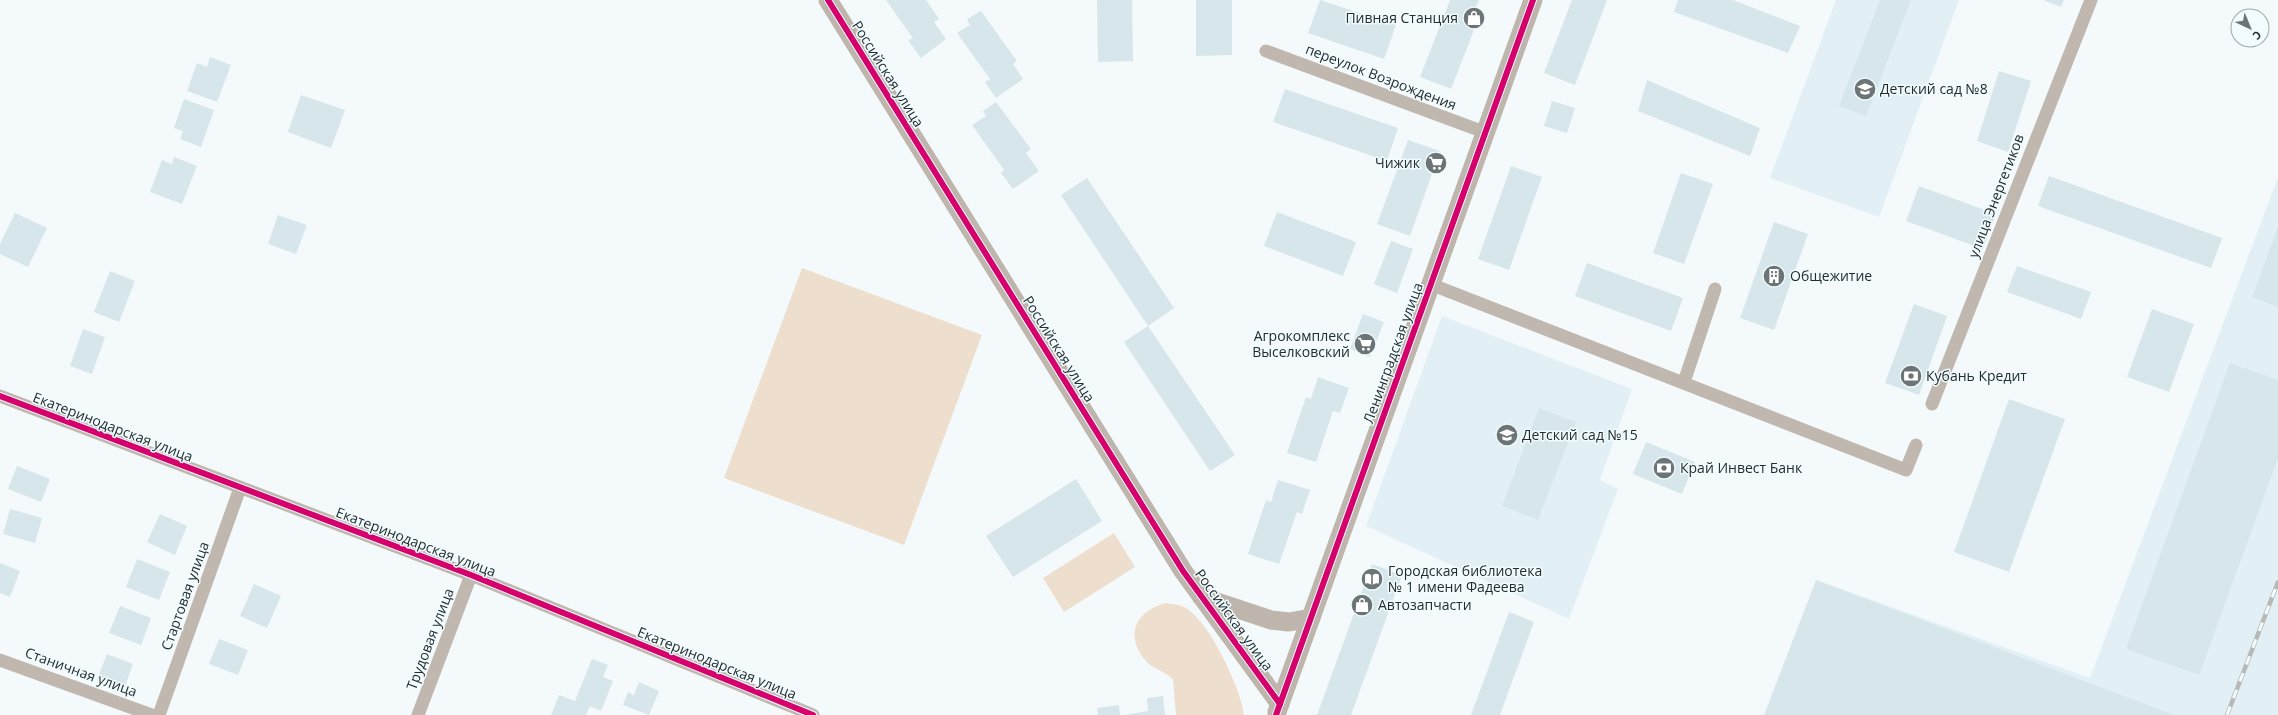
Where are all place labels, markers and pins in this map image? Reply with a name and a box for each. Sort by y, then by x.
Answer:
shop icon: Пивная Станция [1461,5,1487,31]
place label: Пивная Станция [1345,8,1458,27]
school or university icon: Детский сад №8 [1852,76,1878,102]
place label: Детский сад №8 [1880,79,1988,98]
supermarket icon: Чижик [1423,150,1449,176]
place label: Чижик [1375,153,1421,172]
building icon: Общежитие [1761,263,1787,289]
place label: Общежитие [1790,266,1872,285]
place label: Агрокомплекс Выселковский [1252,326,1350,361]
supermarket icon: Агрокомплекс Выселковский [1352,331,1378,357]
bank icon: Кубань Кредит [1898,363,1924,389]
place label: Кубань Кредит [1926,366,2027,385]
school or university icon: Детский сад №15 [1494,422,1520,448]
place label: Детский сад №15 [1522,425,1638,444]
bank icon: Край Инвест Банк [1651,455,1677,481]
place label: Край Инвест Банк [1680,458,1803,477]
place label: Городская библиотека № 1 имени Фадеева [1388,561,1542,596]
library icon: Городская библиотека № 1 имени Фадеева [1359,566,1385,592]
shop icon: Автозапчасти [1349,592,1375,618]
place label: Автозапчасти [1378,595,1472,614]

